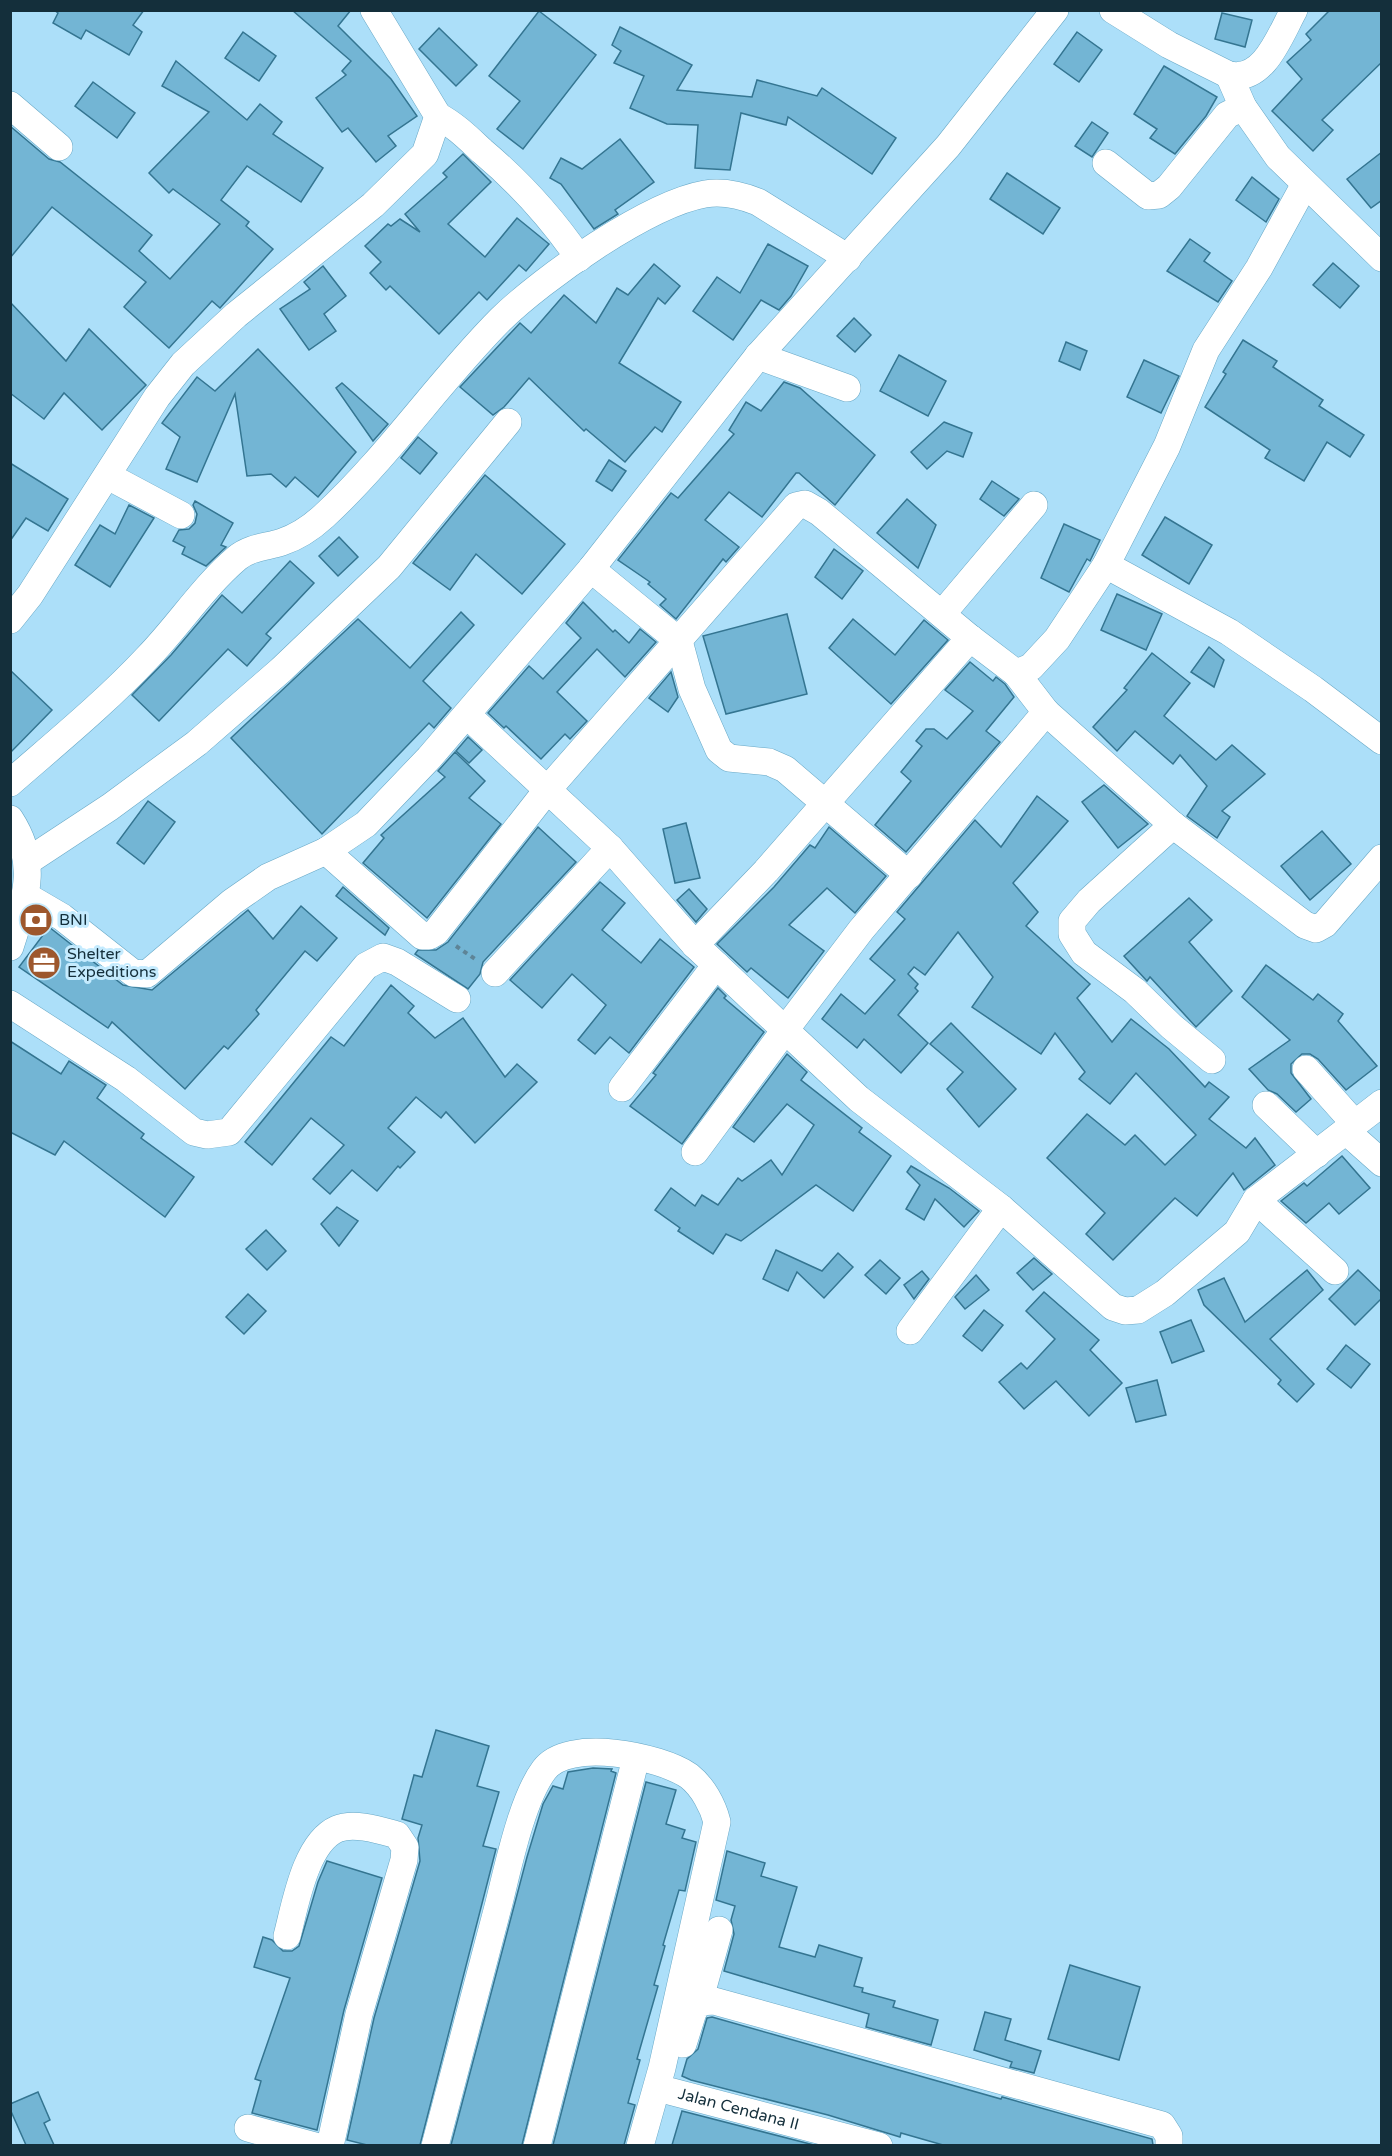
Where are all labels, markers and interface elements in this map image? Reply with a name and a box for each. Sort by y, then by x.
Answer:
bank icon: BNI [18,902,54,938]
place label: BNI [59,910,88,930]
place label: Shelter Expeditions [67,944,156,982]
office icon: Shelter Expeditions [26,945,62,981]
street label: Jalan Cendana II [676,2084,801,2135]

